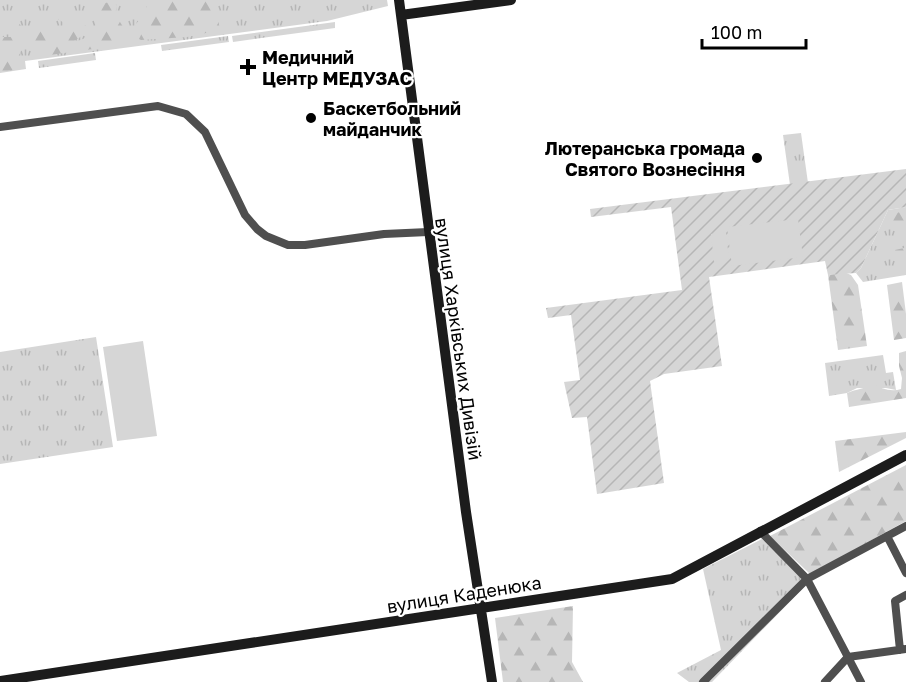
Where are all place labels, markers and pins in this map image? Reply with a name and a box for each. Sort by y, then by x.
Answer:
place label: Медичний Центр МЕДУЗАС [262,46,412,89]
marker: Медичний Центр МЕДУЗАС [239,58,257,76]
place label: Баскетбольний майданчик [323,97,461,140]
marker: Баскетбольний майданчик [304,111,318,125]
place label: Лютеранська громада Святого Вознесіння [545,137,745,180]
marker: Лютеранська громада Святого Вознесіння [750,151,764,165]

